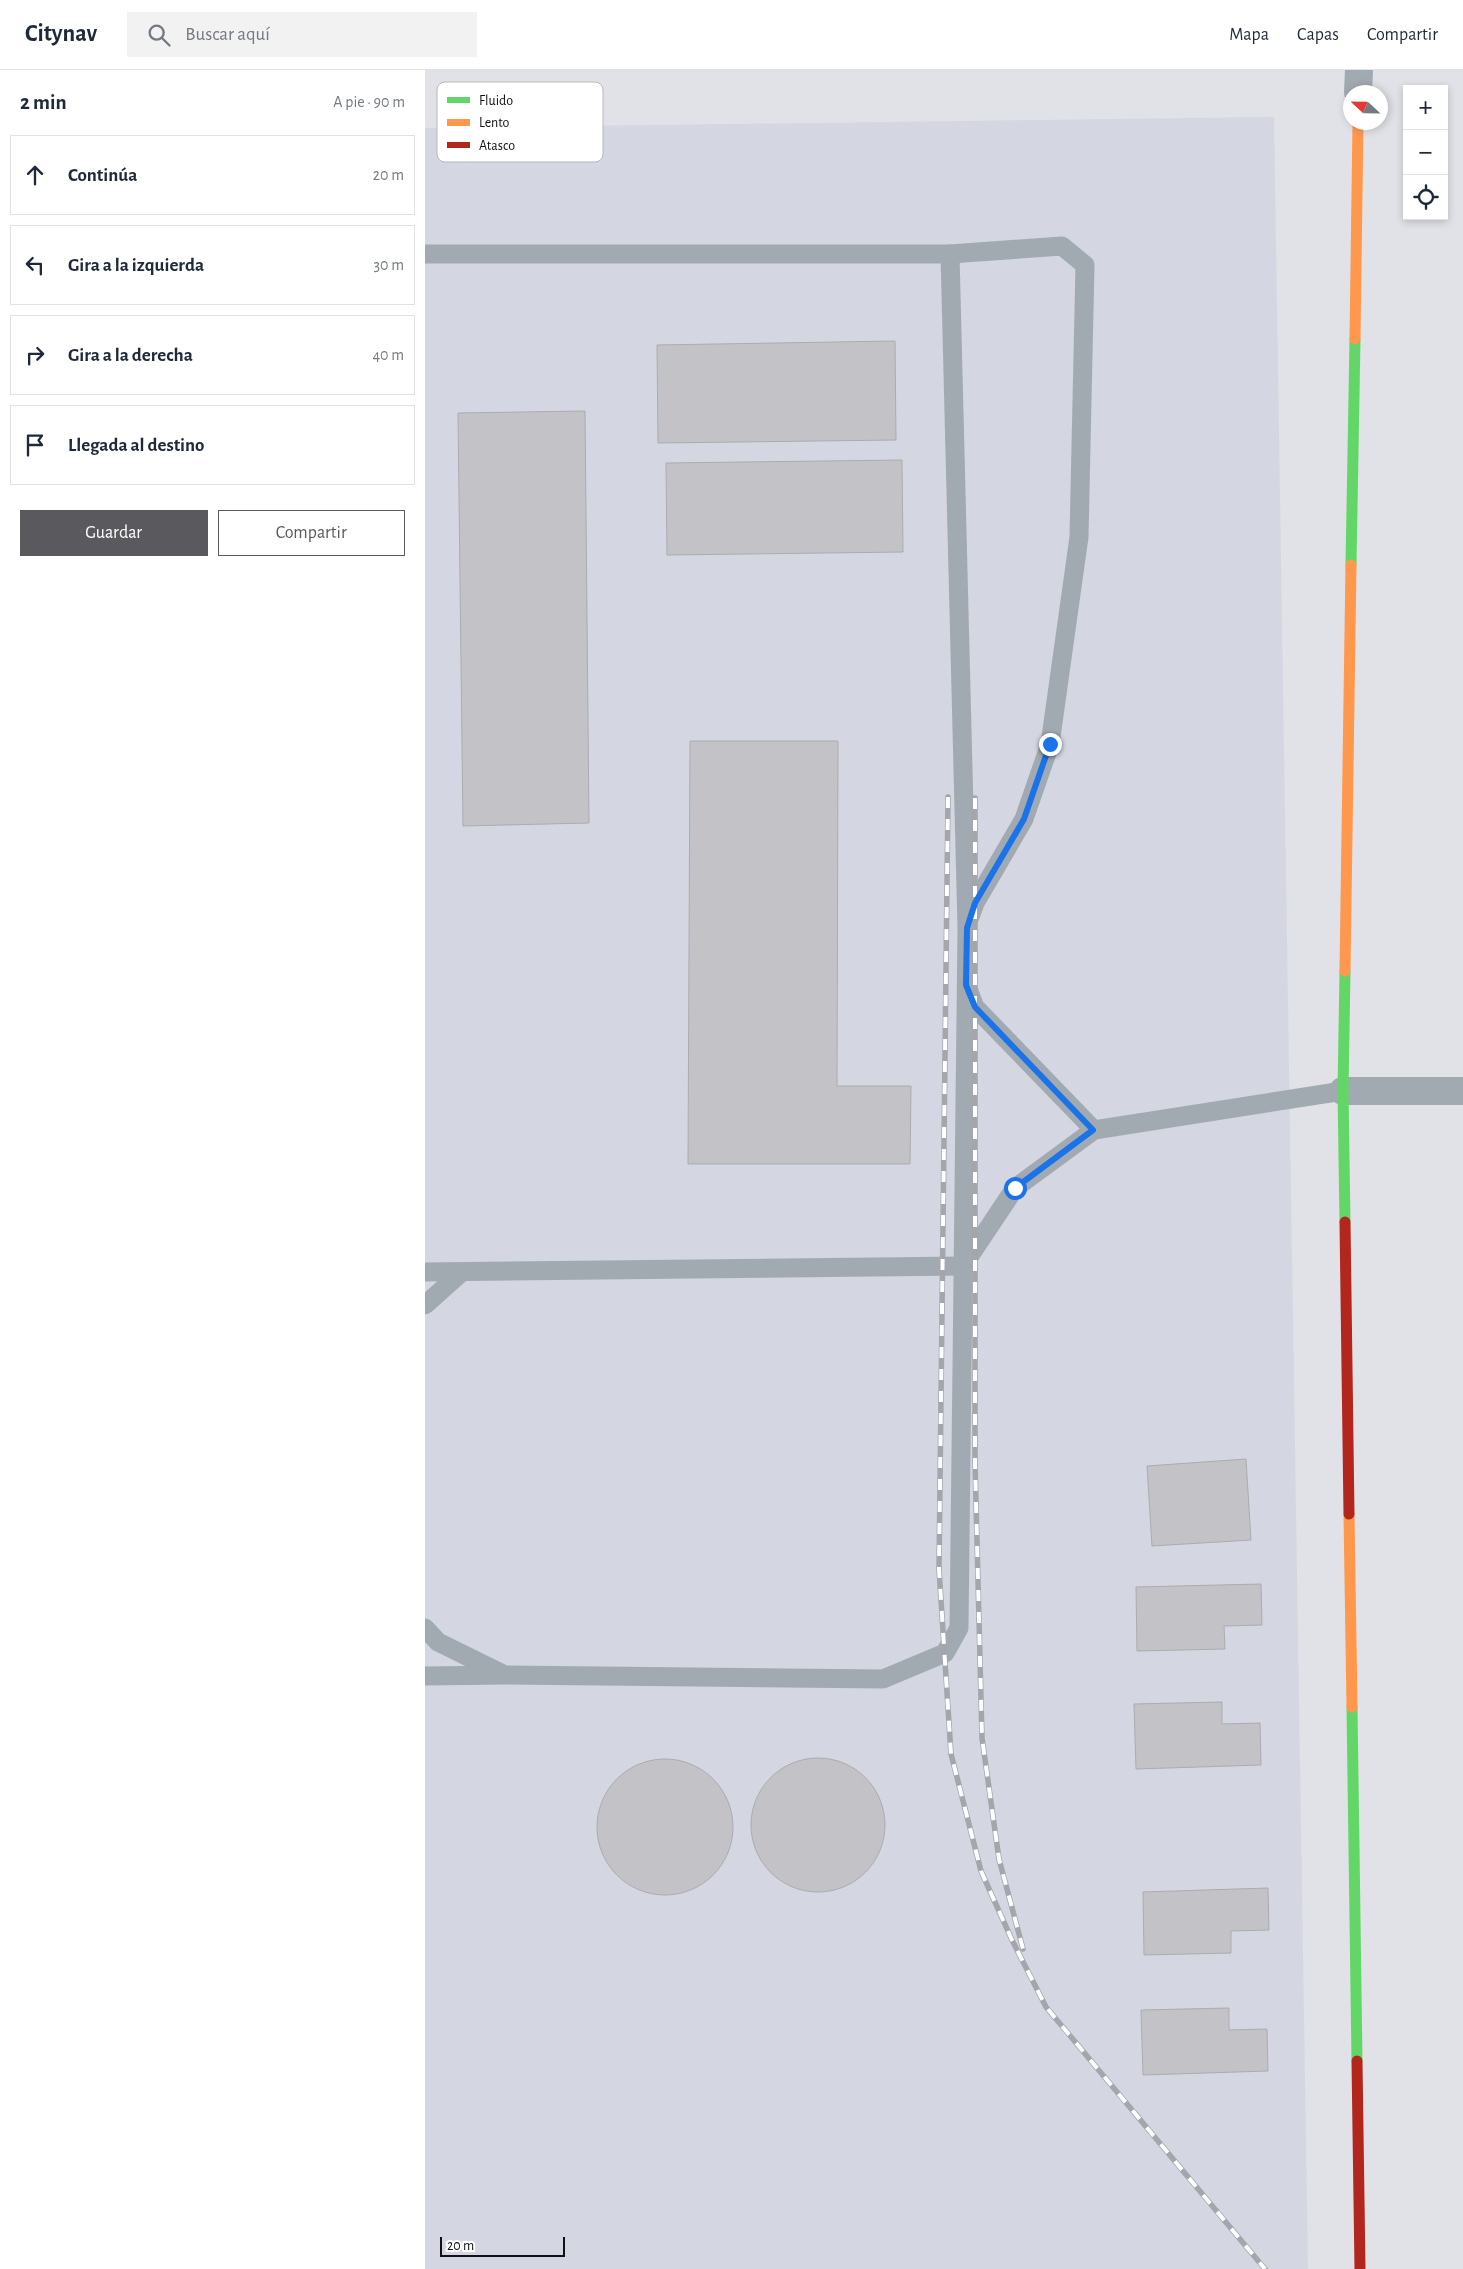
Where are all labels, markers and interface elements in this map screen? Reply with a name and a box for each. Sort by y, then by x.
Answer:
search box [127,12,477,57]
icon: search [145,21,173,49]
text: Citynav [25,22,97,46]
text: Buscar aquí [185,25,270,44]
text: Mapa [1229,26,1269,44]
text: Capas [1297,26,1339,44]
text: Compartir [1367,26,1438,44]
legend [437,82,603,162]
north arrow [1343,85,1388,130]
map controls [1403,85,1448,220]
button: + [1403,85,1448,130]
text: 2 min [20,92,67,113]
text: A pie · 90 m [333,94,405,110]
text: Fluido [479,94,513,108]
text: Lento [479,116,510,130]
button: − [1403,130,1448,175]
text: Atasco [479,139,515,153]
icon: ahead [21,161,49,189]
text: Continúa [68,166,137,185]
text: 20 m [373,167,404,183]
button: locate [1403,175,1448,220]
icon: left [21,251,49,279]
text: Gira a la izquierda [68,256,204,275]
text: 30 m [374,257,404,273]
icon: right [21,341,49,369]
text: Gira a la derecha [68,346,193,365]
text: 40 m [372,347,404,363]
icon: arrive [21,431,49,459]
text: Llegada al destino [68,436,205,455]
button: Guardar [20,510,208,556]
button: Compartir [218,510,405,556]
route end [1039,733,1062,756]
route start [1004,1177,1027,1200]
scale bar [440,2234,565,2257]
text: 20 m [447,2239,474,2253]

